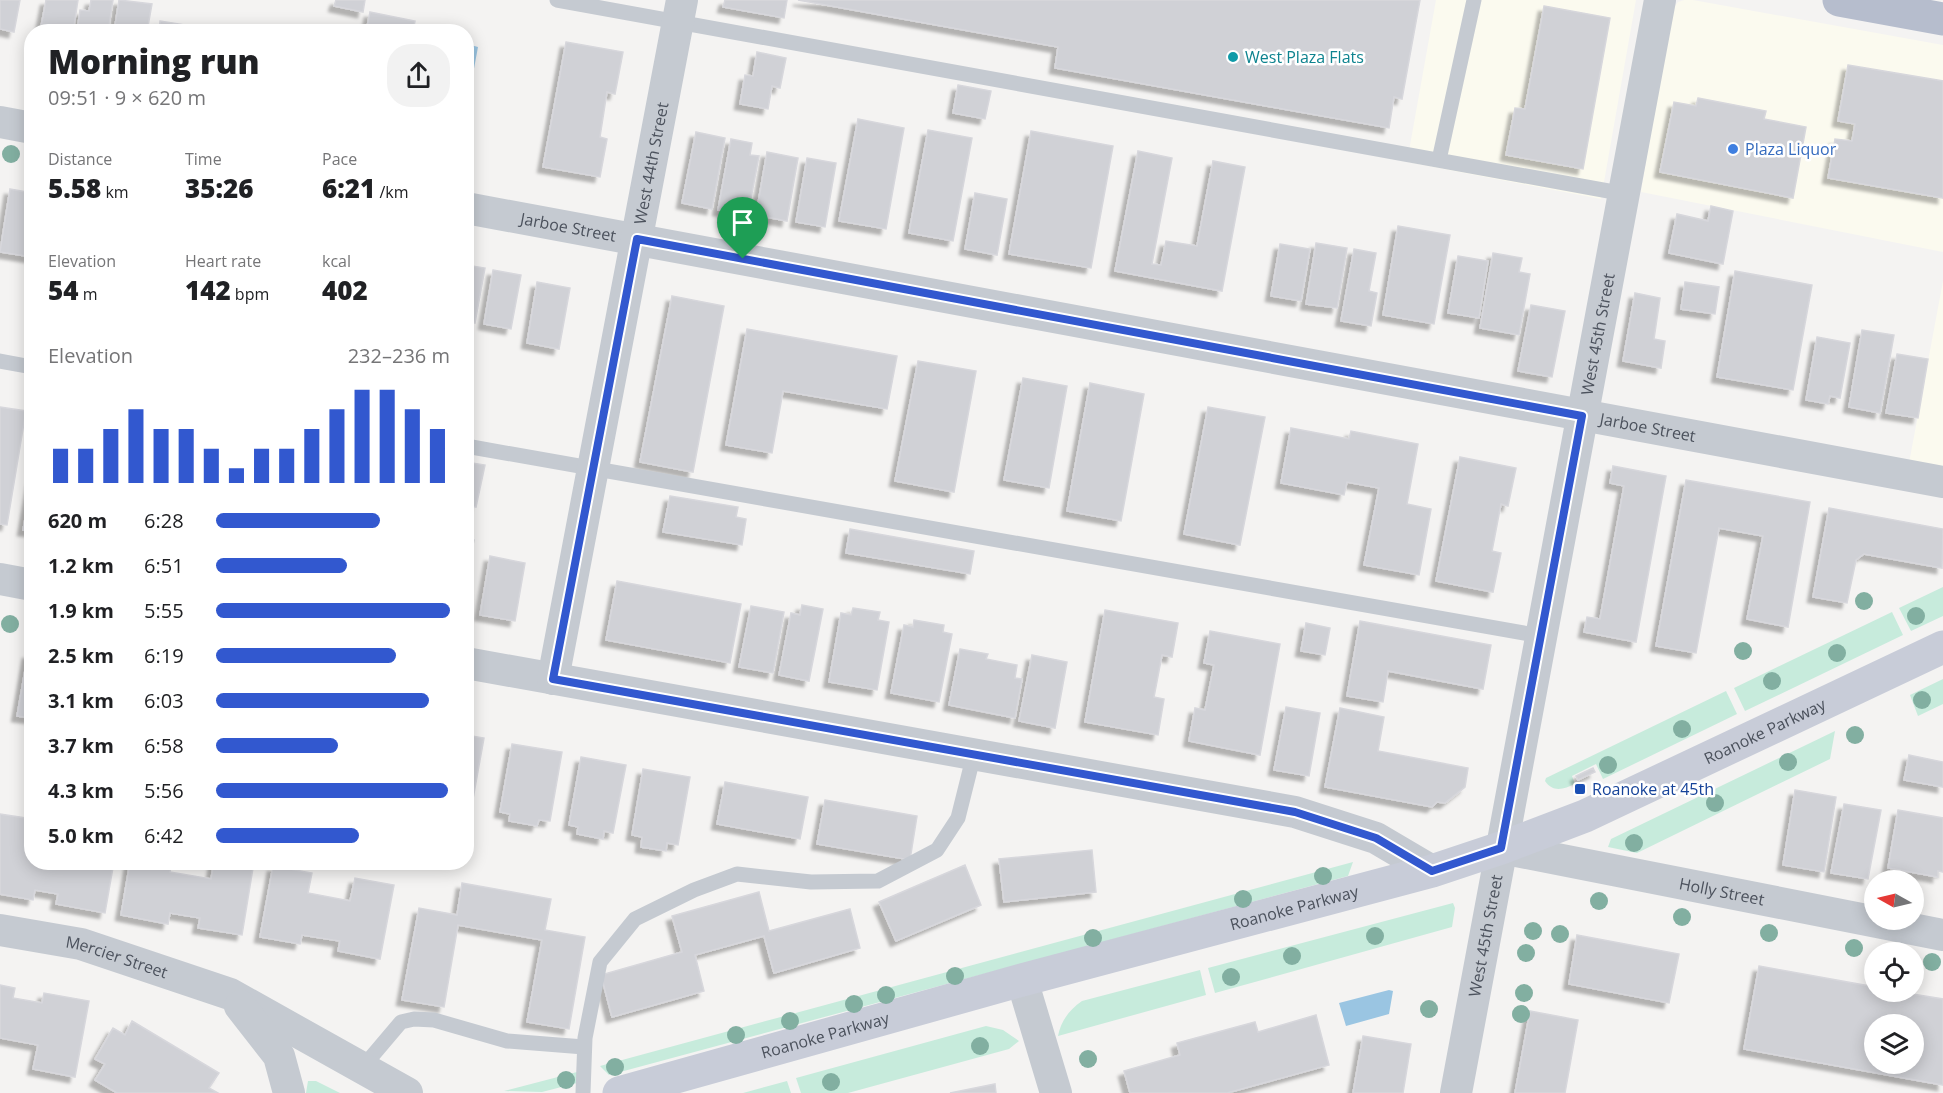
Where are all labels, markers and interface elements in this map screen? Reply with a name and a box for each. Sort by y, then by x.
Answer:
text: Morning run [48,39,260,84]
button: share [387,44,450,107]
place label: West Plaza Flats [1245,46,1364,68]
marker: West Plaza Flats [1226,50,1240,64]
text: 09:51 · 9 × 620 m [48,84,206,111]
street label: West 44th Street [629,100,673,226]
place label: Plaza Liquor [1745,138,1837,160]
marker: Plaza Liquor [1726,142,1740,156]
text: Distance [48,148,112,170]
text: Time [185,148,222,170]
text: Pace [322,148,357,170]
text: 5.58 [48,170,101,206]
text: 35:26 [185,170,253,206]
text: 6:21 [322,170,375,206]
text: km [101,181,129,203]
text: /km [375,181,408,203]
pin [717,197,768,259]
icon: arrive [726,206,759,239]
street label: Jarboe Street [517,207,618,247]
text: Elevation [48,250,116,272]
text: Heart rate [185,250,261,272]
text: kcal [322,250,351,272]
street label: West 45th Street [1575,271,1620,397]
text: 54 [48,272,78,308]
text: 142 [185,272,231,308]
text: 402 [322,272,368,308]
text: m [78,283,97,305]
text: bpm [231,283,269,305]
text: Elevation [48,342,133,369]
text: 232–236 m [348,342,450,369]
street label: Jarboe Street [1596,407,1698,447]
text: 620 m [48,507,107,534]
text: 6:28 [144,507,184,534]
text: 1.2 km [48,552,114,579]
text: 6:51 [144,552,184,579]
text: 1.9 km [48,597,114,624]
text: 5:55 [144,597,184,624]
text: 2.5 km [48,642,114,669]
text: 6:19 [144,642,184,669]
text: 3.1 km [48,687,114,714]
text: 6:03 [144,687,184,714]
street label: Roanoke Parkway [1700,693,1830,769]
text: 3.7 km [48,732,114,759]
text: 6:58 [144,732,184,759]
text: 4.3 km [48,777,114,804]
text: 5:56 [144,777,184,804]
place label: Roanoke at 45th [1592,778,1714,800]
marker: Roanoke at 45th [1573,782,1587,796]
text: 5.0 km [48,822,114,849]
text: 6:42 [144,822,184,849]
north arrow [1864,870,1924,930]
map controls [1864,870,1924,1074]
street label: West 45th Street [1463,872,1508,999]
street label: Holly Street [1677,872,1767,911]
street label: Roanoke Parkway [1227,880,1362,935]
street label: Mercier Street [64,931,171,983]
button: locate [1864,942,1924,1002]
street label: Roanoke Parkway [758,1007,893,1064]
button: layers [1864,1014,1924,1074]

